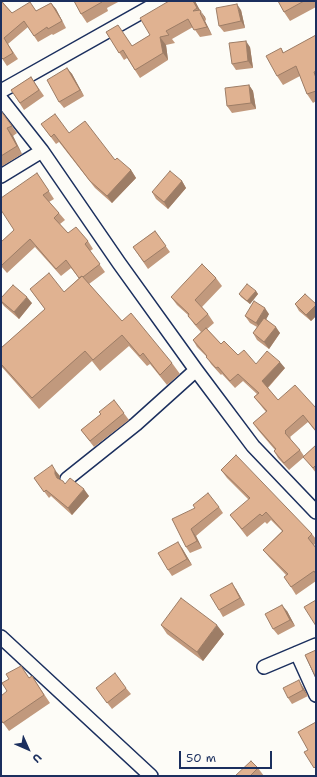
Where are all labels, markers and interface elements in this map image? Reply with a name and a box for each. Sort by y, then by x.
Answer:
north arrow [8,729,48,769]
scale bar [181,743,274,769]
text: U [29,750,45,766]
text: 50 m [186,750,216,766]

